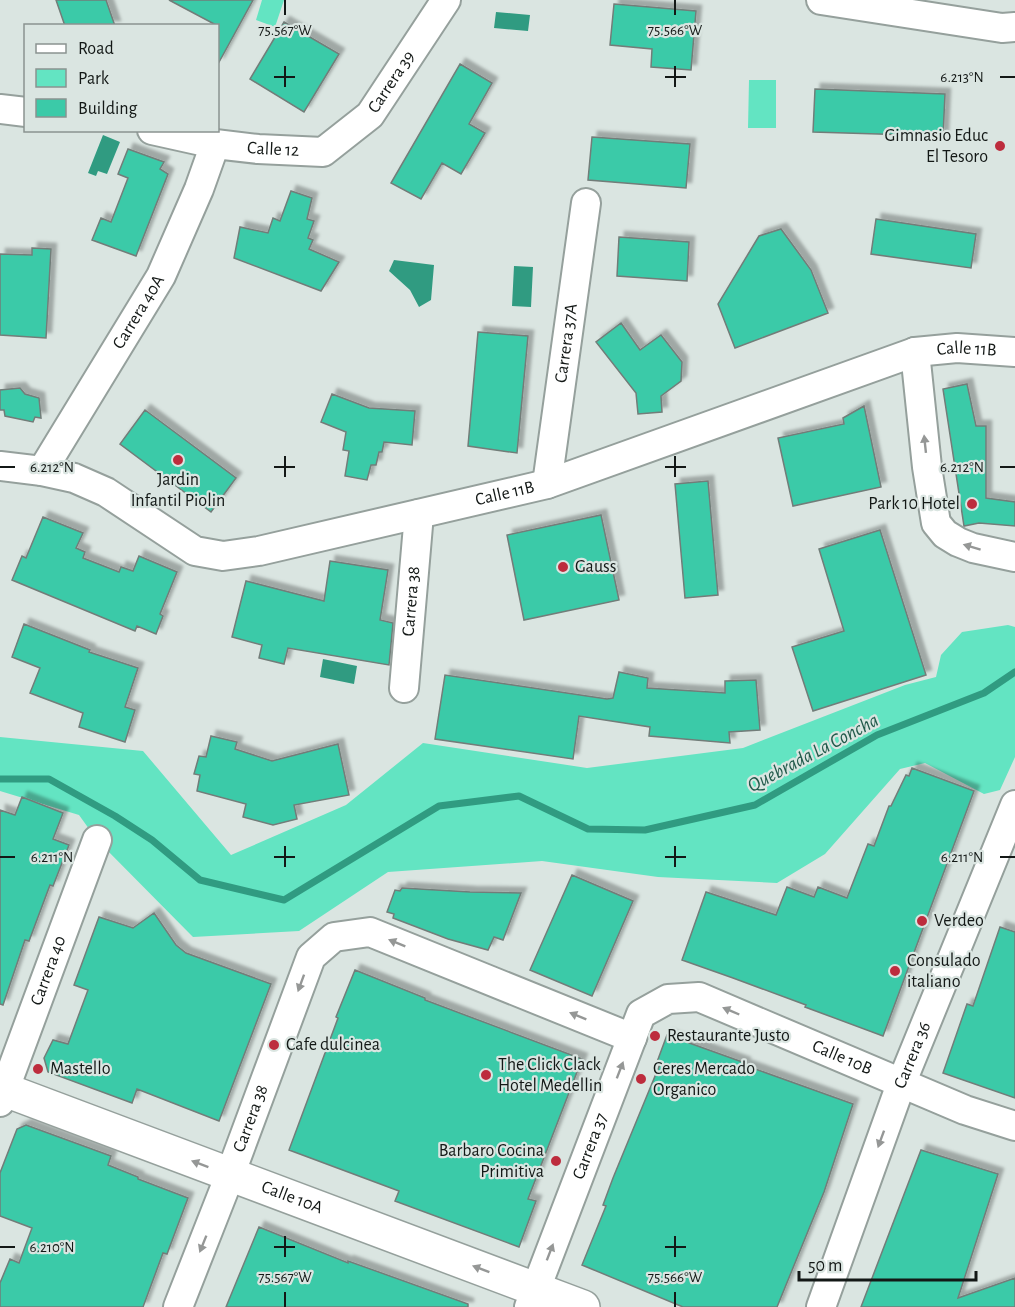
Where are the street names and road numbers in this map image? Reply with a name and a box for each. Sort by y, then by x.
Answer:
street label: Carrera 39 [365,48,419,117]
street label: Calle 12 [246,139,300,160]
street label: Carrera 40A [110,272,169,352]
street label: Carrera 37A [552,302,581,384]
street label: Calle 11B [936,339,997,360]
street label: Calle 11B [474,478,536,509]
street label: Carrera 38 [399,565,423,637]
street label: Carrera 40 [28,934,70,1008]
street label: Carrera 36 [891,1019,934,1091]
street label: Calle 10B [809,1037,875,1078]
street label: Carrera 38 [230,1083,272,1155]
street label: Carrera 37 [570,1111,611,1182]
street label: Calle 10A [259,1178,326,1218]

